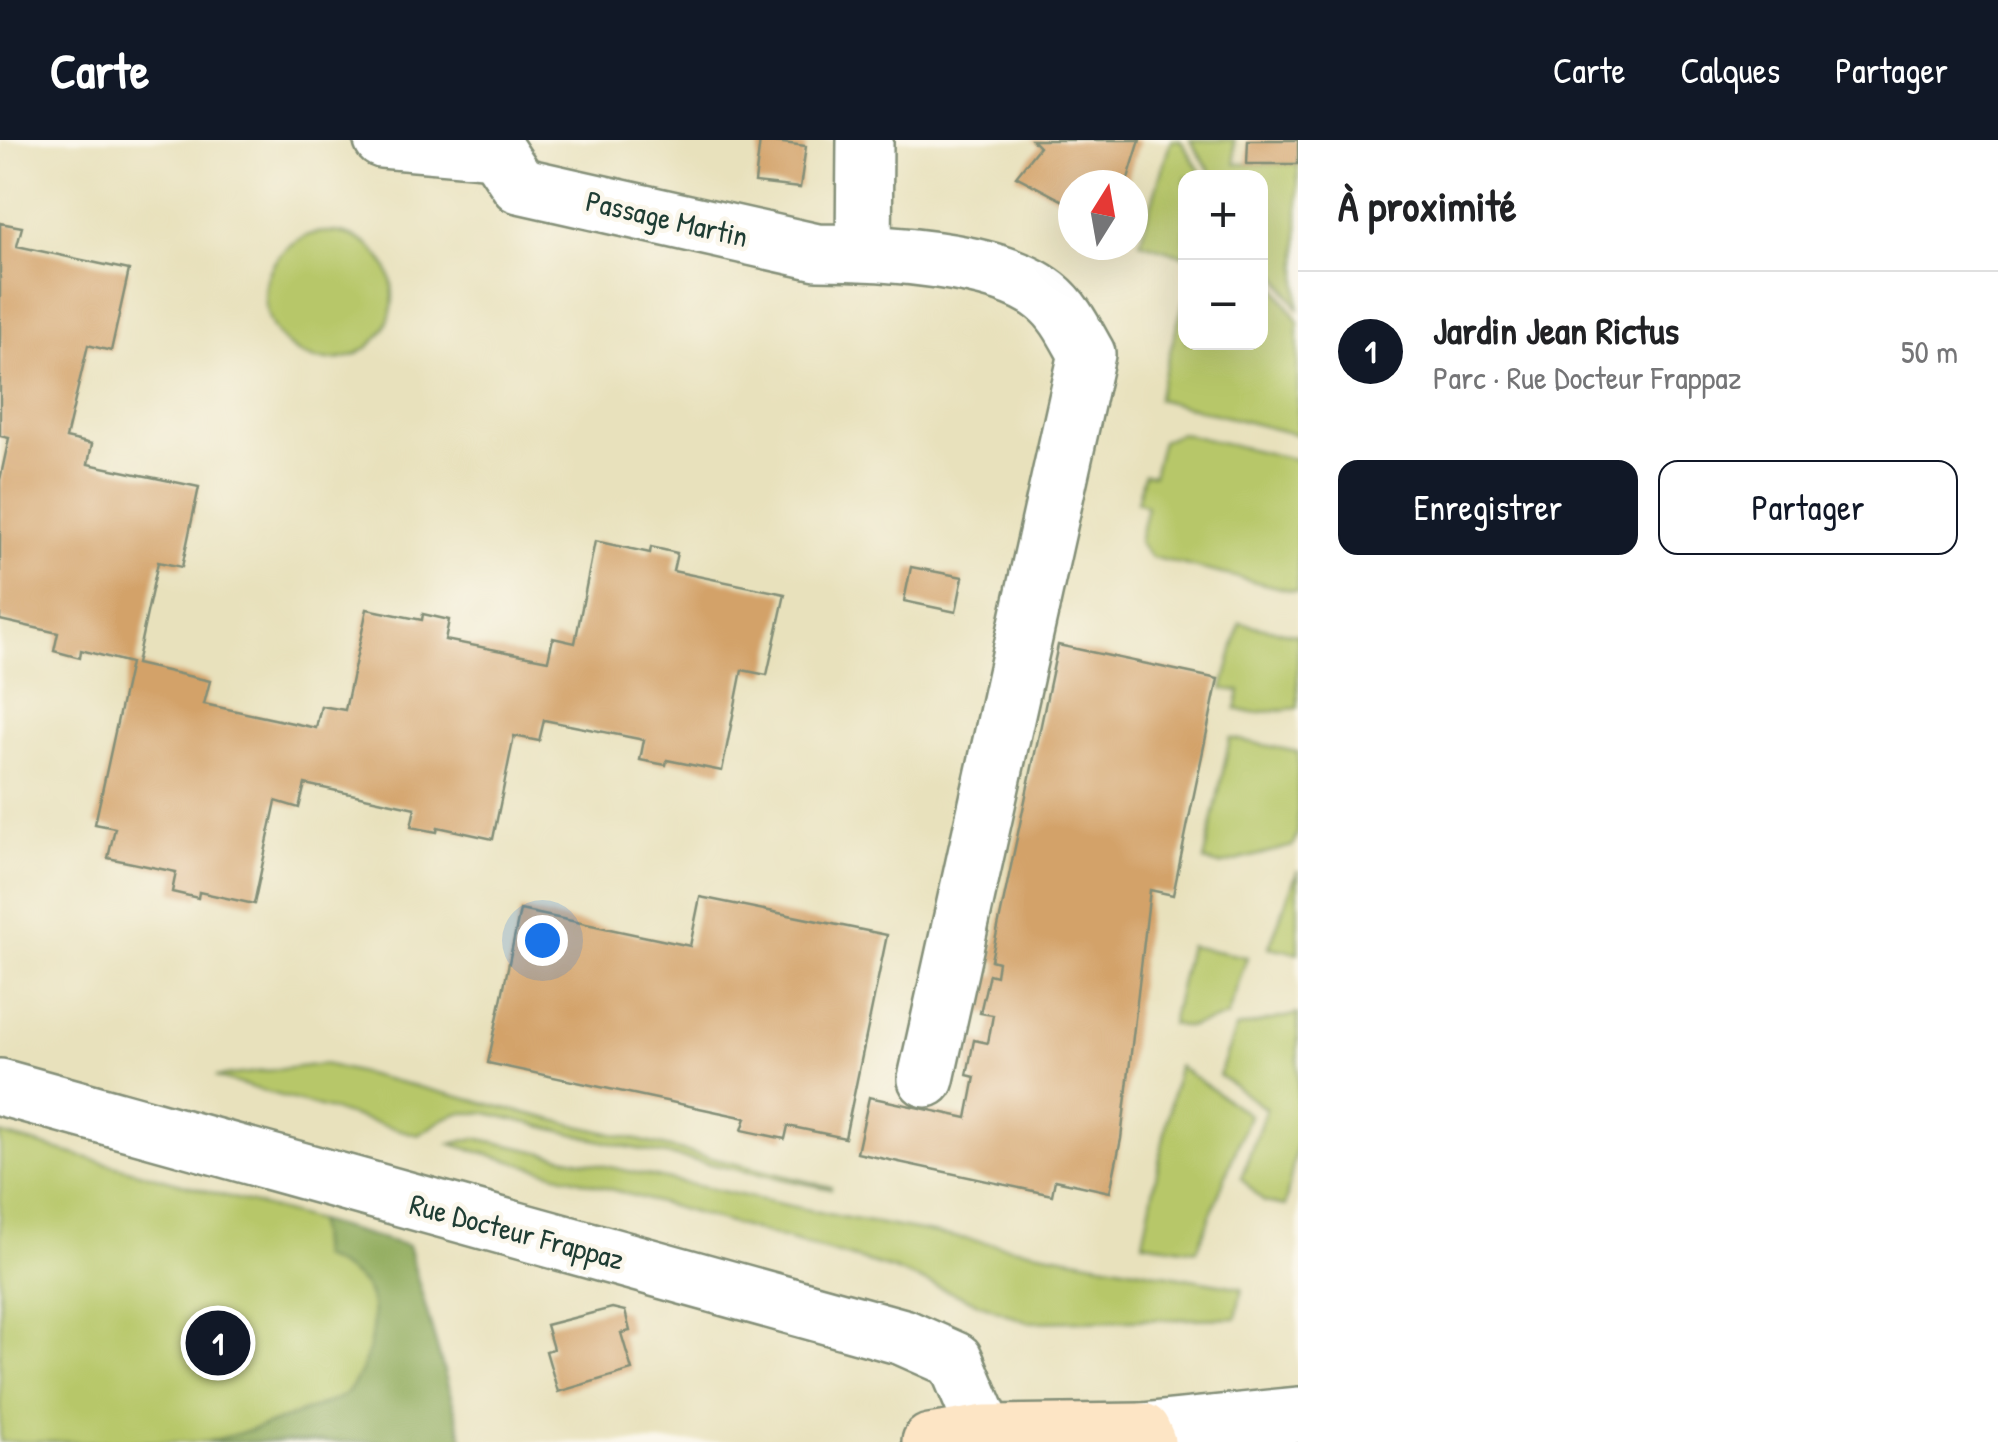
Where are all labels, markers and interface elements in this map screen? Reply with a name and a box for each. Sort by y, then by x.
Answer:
text: Carte [50,38,149,103]
text: Carte [1553,47,1625,94]
text: Calques [1680,47,1780,94]
text: Partager [1835,47,1948,94]
north arrow [1058,170,1148,260]
map controls [1178,170,1268,350]
button: + [1178,170,1268,260]
text: À proximité [1338,177,1517,234]
street label: Passage Martin [582,180,752,256]
button: − [1178,260,1268,350]
text: Jardin Jean Rictus [1433,304,1679,356]
text: 1 [1365,330,1376,373]
text: 50 m [1901,330,1958,373]
text: Parc · Rue Docteur Frappaz [1433,356,1741,399]
button: Enregistrer [1338,460,1638,555]
button: Partager [1658,460,1958,555]
your location [517,915,568,966]
street label: Rue Docteur Frappaz [406,1183,629,1279]
pin: 1 [186,1306,250,1380]

